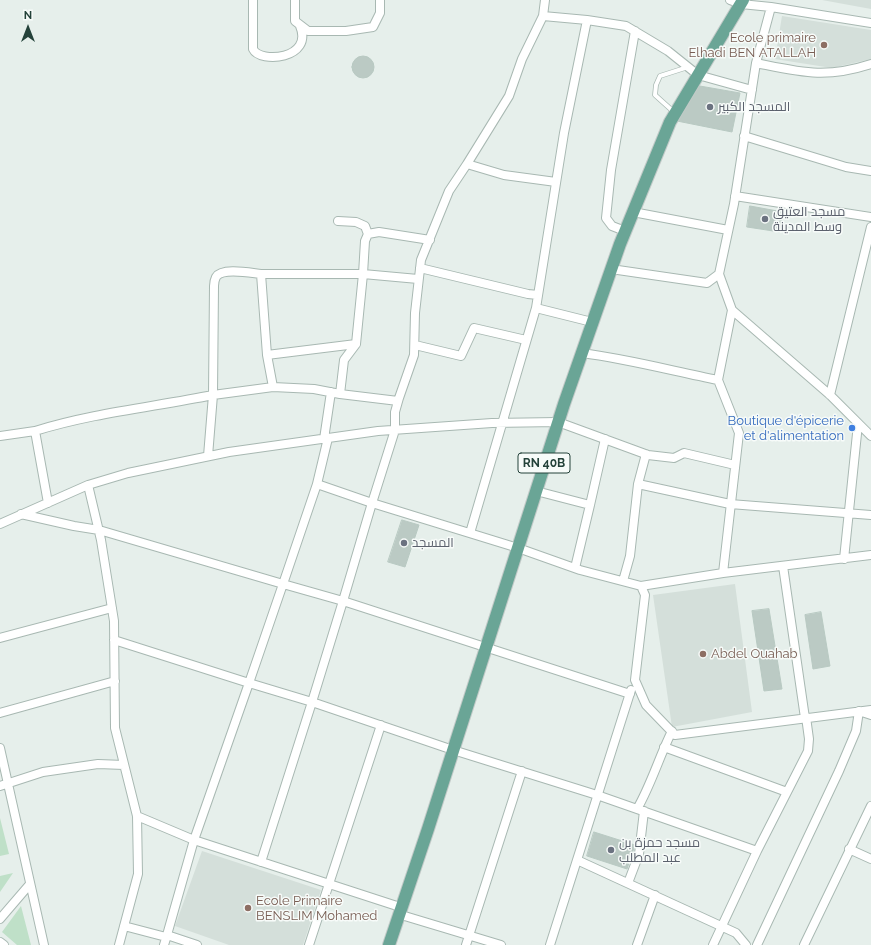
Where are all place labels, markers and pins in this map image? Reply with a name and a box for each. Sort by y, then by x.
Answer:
place label: Ecole primaire Elhadi BEN ATALLAH [688,30,816,61]
marker: Ecole primaire Elhadi BEN ATALLAH [819,40,829,50]
place label: المسجد الكبير [718,99,790,115]
marker: المسجد الكبير [705,102,715,112]
place label: مسجد العتيق وسط المدينة [773,204,845,235]
marker: مسجد العتيق وسط المدينة [760,214,770,224]
place label: Boutique d'épicerie et d'alimentation [728,413,844,444]
marker: Boutique d'épicerie et d'alimentation [847,423,857,433]
place label: المسجد [412,535,454,551]
marker: المسجد [399,538,409,548]
place label: Abdel Ouahab [711,646,798,662]
marker: Abdel Ouahab [698,649,708,659]
place label: مسجد حمزة بن عبد المطلب [619,835,700,866]
marker: مسجد حمزة بن عبد المطلب [606,845,616,855]
place label: Ecole Primaire BENSLIM Mohamed [256,893,377,924]
marker: Ecole Primaire BENSLIM Mohamed [243,903,253,913]

